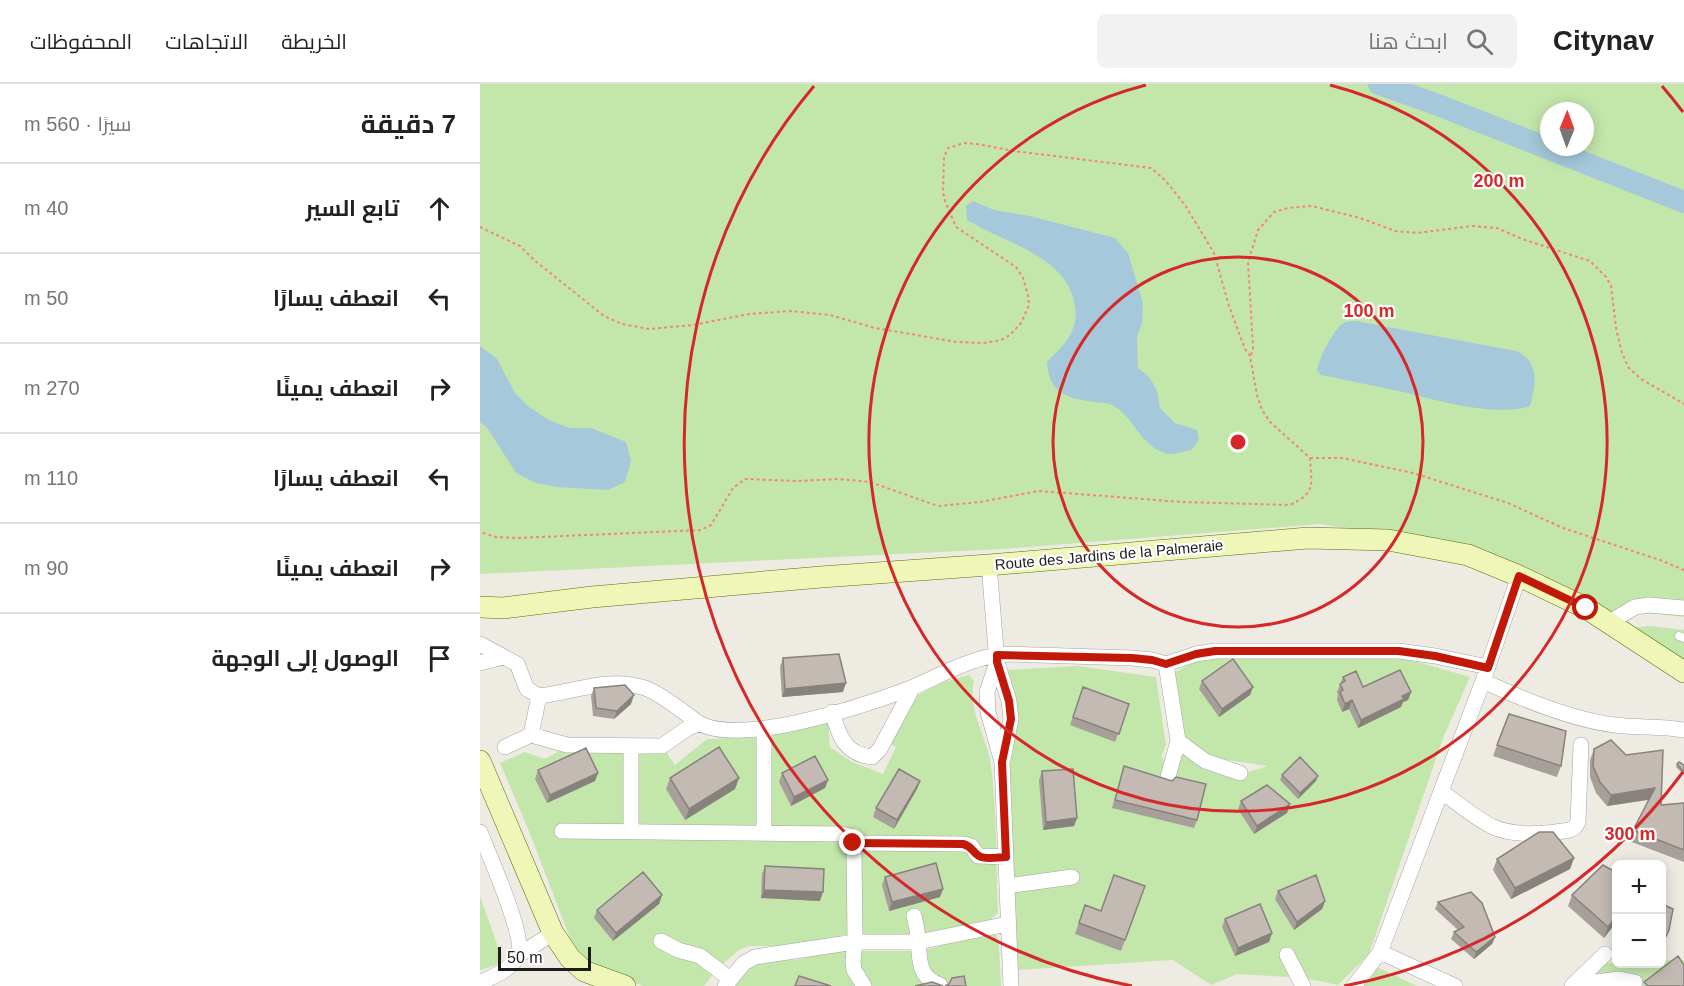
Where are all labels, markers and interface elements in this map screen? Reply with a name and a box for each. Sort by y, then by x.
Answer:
search box [1097,14,1517,68]
icon: search [1463,25,1496,58]
text: Citynav [1553,25,1654,56]
text: ابحث هنا [1368,29,1448,54]
text: المحفوظات [30,30,132,53]
text: الاتجاهات [165,30,248,53]
text: الخريطة [281,30,347,53]
north arrow [1540,102,1594,156]
text: 7 دقيقة [361,109,456,139]
text: سيرًا · 560 m [24,113,131,135]
text: 200 m [1473,171,1525,191]
icon: ahead [423,192,456,225]
text: تابع السير [305,196,399,221]
text: 40 m [24,197,68,219]
icon: left [423,282,456,315]
text: انعطف يسارًا [273,286,399,311]
text: 50 m [24,287,68,309]
text: 100 m [1343,301,1395,321]
icon: right [423,372,456,405]
text: انعطف يمينًا [276,376,399,401]
text: 270 m [24,377,80,399]
centre of rings [1228,432,1248,452]
icon: left [423,462,456,495]
text: انعطف يسارًا [273,466,399,491]
text: 110 m [24,467,78,489]
street label: Route des Jardins de la Palmeraie [994,536,1224,573]
icon: right [423,552,456,585]
text: انعطف يمينًا [276,556,399,581]
text: 90 m [24,557,68,579]
route start [1572,594,1598,620]
icon: arrive [423,642,456,675]
text: الوصول إلى الوجهة [212,646,399,671]
text: 300 m [1604,824,1656,844]
route end [839,829,865,855]
map controls [1612,860,1666,968]
button: + [1612,860,1666,914]
button: − [1612,914,1666,968]
scale bar [498,944,591,972]
text: 50 m [507,949,543,966]

